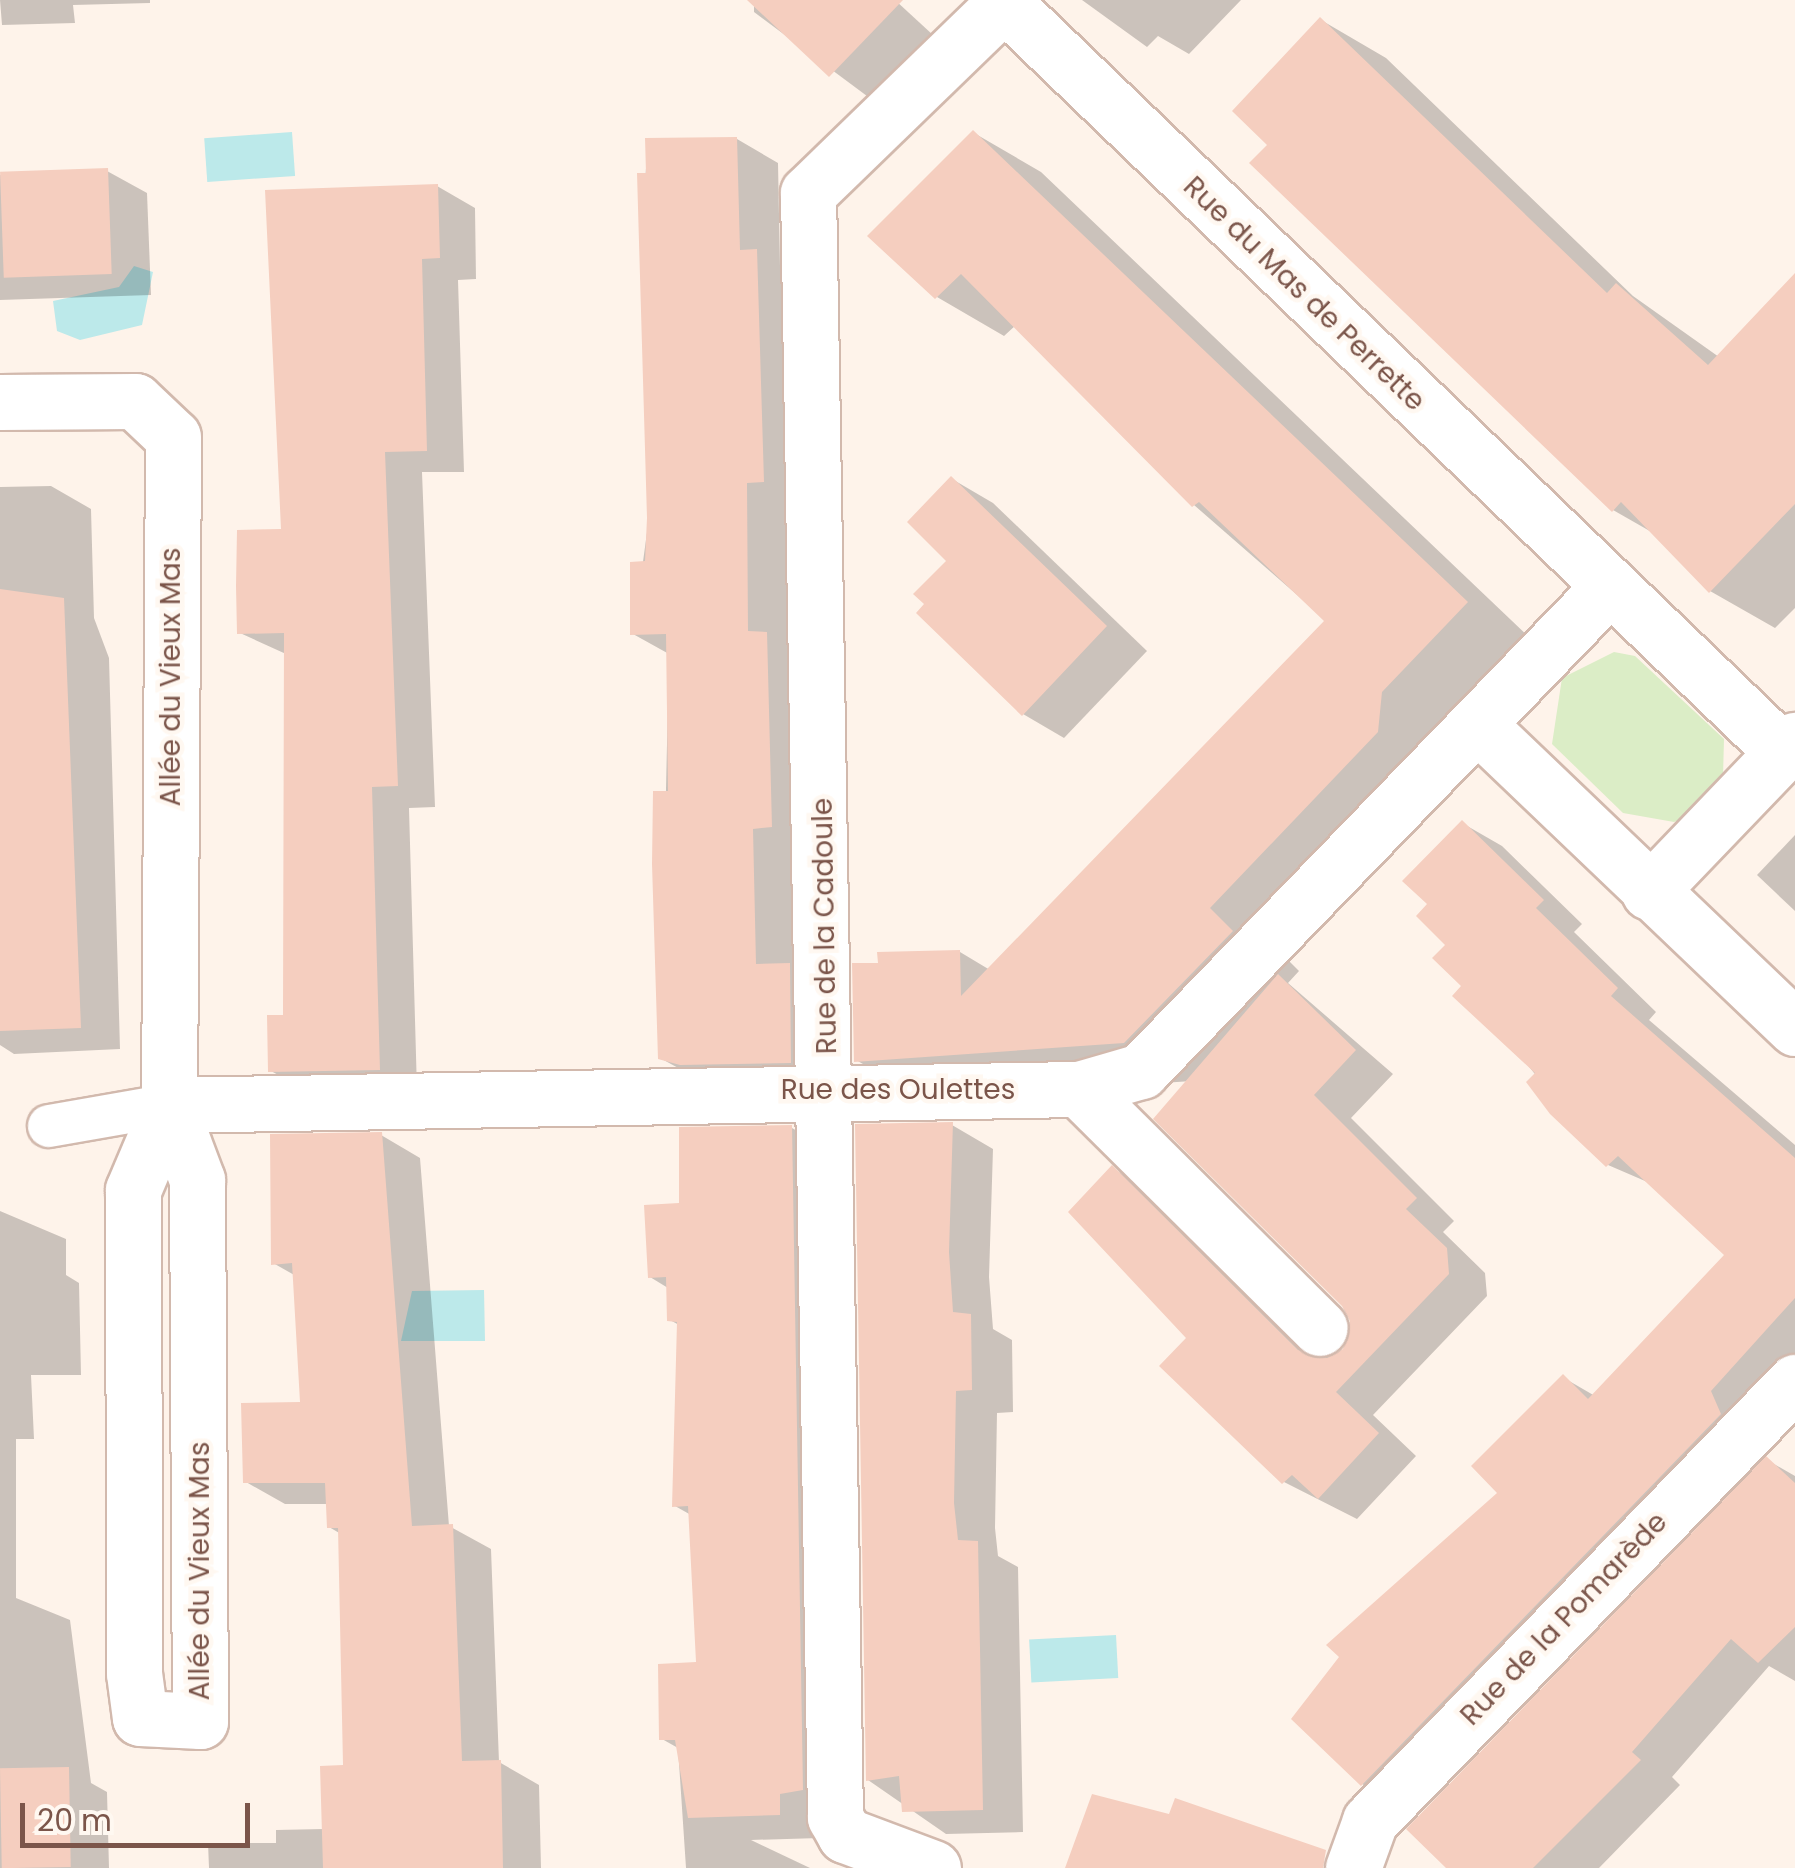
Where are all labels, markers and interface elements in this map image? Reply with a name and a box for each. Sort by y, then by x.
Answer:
street label: Rue du Mas de Perrette [1176,170,1432,418]
street label: Allée du Vieux Mas [154,548,188,806]
street label: Rue de la Cadoule [806,798,844,1054]
street label: Rue des Oulettes [781,1073,1015,1107]
street label: Allée du Vieux Mas [183,1442,217,1700]
street label: Rue de la Pomarède [1454,1506,1674,1732]
scale bar [25,1783,255,1845]
text: 20 m [37,1799,112,1842]

